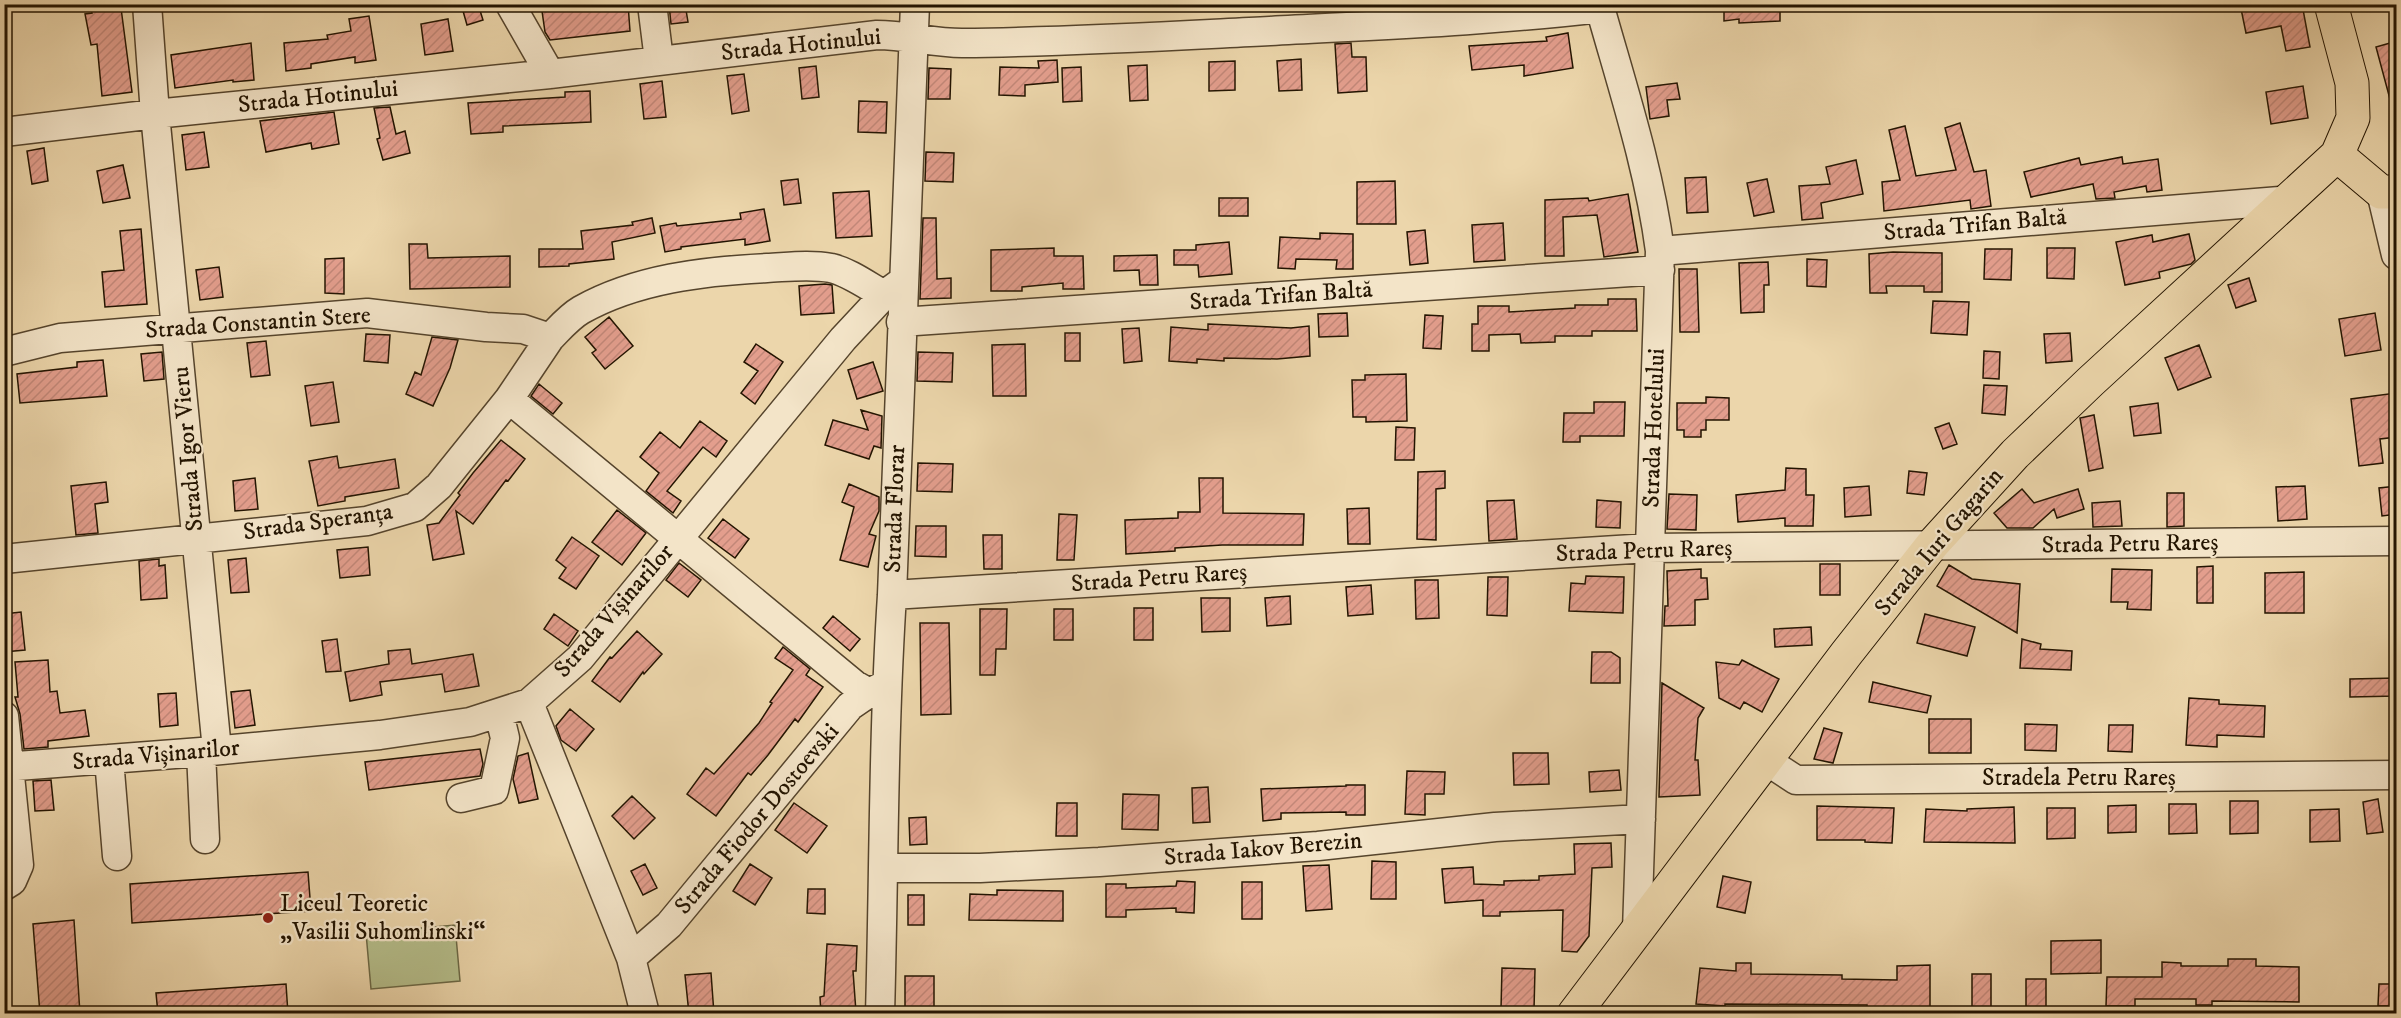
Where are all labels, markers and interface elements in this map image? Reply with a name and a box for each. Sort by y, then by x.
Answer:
street label: Strada Hotinului [719,22,883,68]
street label: Strada Hotinului [236,74,400,120]
street label: Strada Trifan Baltă [1882,202,2068,248]
street label: Strada Trifan Baltă [1188,275,1374,317]
street label: Strada Constantin Stere [144,300,372,346]
street label: Strada Hotelului [1636,348,1672,508]
street label: Strada Igor Vieru [166,365,210,533]
street label: Strada Florar [878,444,912,574]
street label: Strada Iuri Gagarin [1868,461,2010,622]
street label: Strada Speranța [241,497,396,547]
street label: Strada Petru Rareș [2041,527,2219,561]
street label: Strada Petru Rareș [1555,533,1733,569]
street label: Strada Vișinarilor [548,538,680,684]
street label: Strada Petru Rareș [1070,557,1248,599]
street label: Strada Fiodor Dostoevski [668,717,846,921]
street label: Strada Vișinarilor [71,733,241,777]
street label: Stradela Petru Rareș [1982,763,2176,793]
street label: Strada Iakov Berezin [1163,825,1364,873]
place label: Liceul Teoretic „Vasilii Suhomlinski“ [280,889,485,947]
marker: Liceul Teoretic „Vasilii Suhomlinski“ [261,911,275,925]

